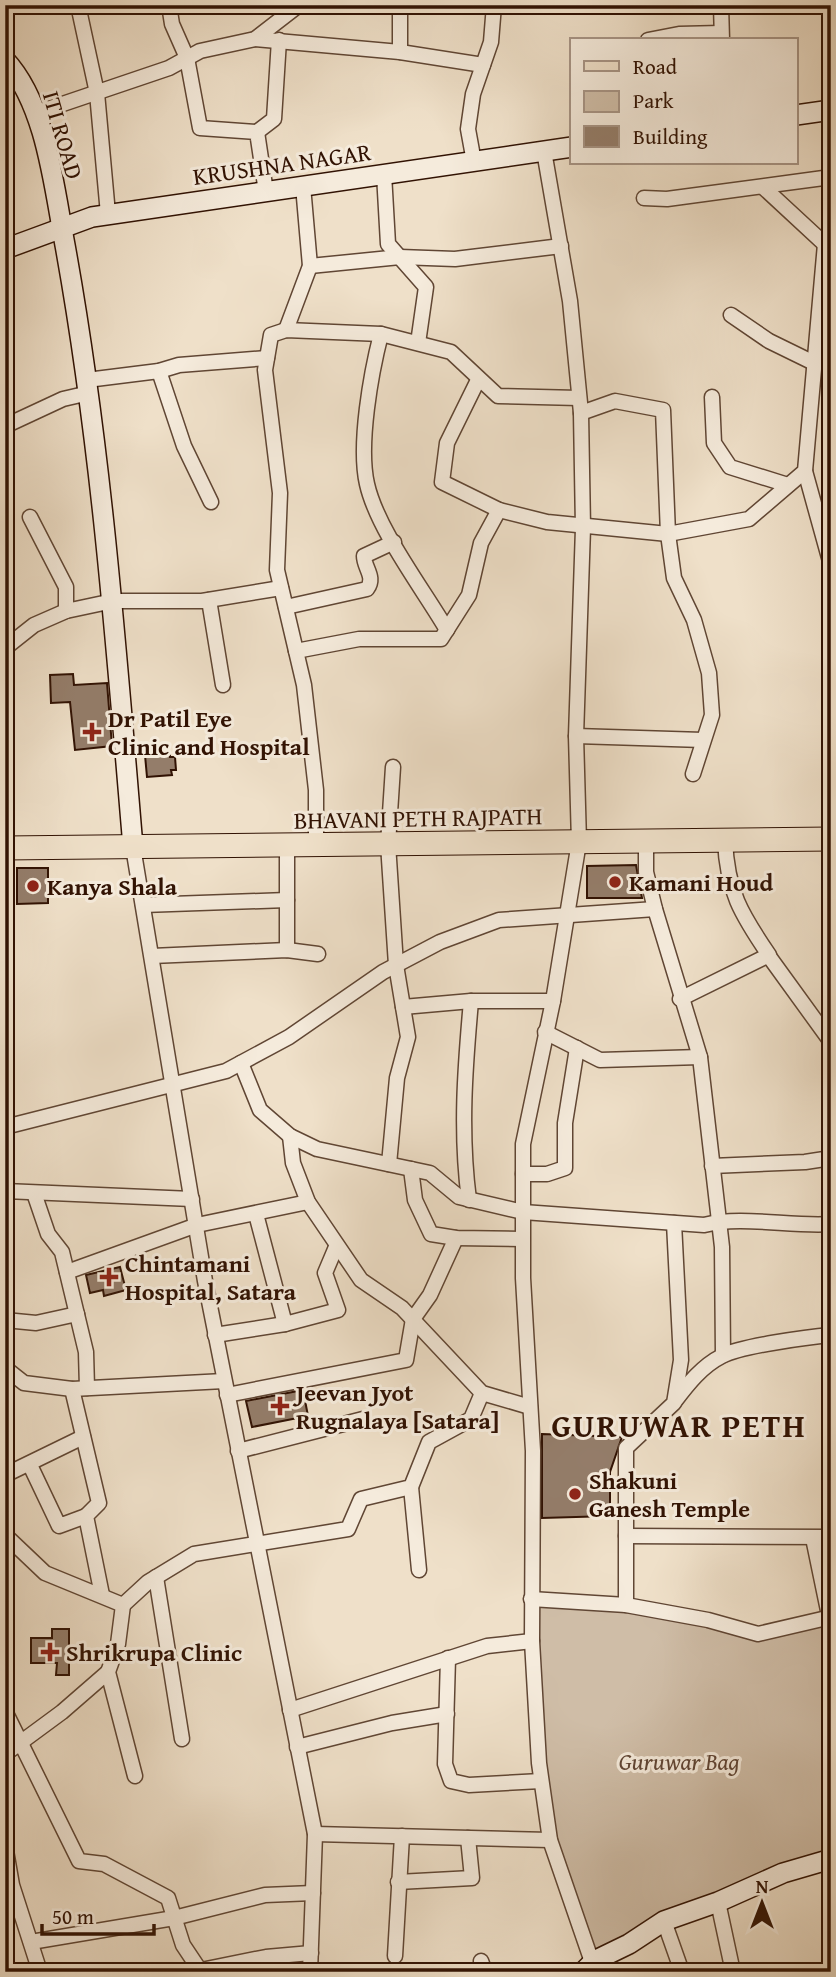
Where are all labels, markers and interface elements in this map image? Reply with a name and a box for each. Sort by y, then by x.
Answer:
legend [570,38,798,164]
text: Road [633,51,678,82]
text: Park [633,85,674,116]
street label: ITI ROAD [34,87,92,183]
text: Building [633,121,708,152]
street label: KRUSHNA NAGAR [191,134,373,194]
place label: Dr Patil Eye Clinic and Hospital [108,701,310,764]
marker: Dr Patil Eye Clinic and Hospital [82,722,102,742]
street label: BHAVANI PETH RAJPATH [294,798,543,838]
place label: Kamani Houd [629,865,773,900]
place label: Kanya Shala [47,869,178,904]
marker: Kamani Houd [607,874,623,890]
marker: Kanya Shala [25,878,41,894]
place label: Chintamani Hospital, Satara [125,1246,297,1309]
marker: Chintamani Hospital, Satara [99,1267,119,1287]
place label: Jeevan Jyot Rugnalaya [Satara] [292,1375,498,1438]
marker: Jeevan Jyot Rugnalaya [Satara] [270,1396,290,1416]
district label: GURUWAR PETH [551,1402,807,1449]
place label: Shakuni Ganesh Temple [589,1463,750,1526]
marker: Shakuni Ganesh Temple [567,1486,583,1502]
place label: Shrikrupa Clinic [66,1635,242,1670]
marker: Shrikrupa Clinic [40,1642,60,1662]
park label: Guruwar Bag [619,1744,739,1779]
north arrow [728,1868,798,1938]
text: N [756,1872,769,1900]
scale bar [42,1893,154,1937]
text: 50 m [52,1901,94,1932]

